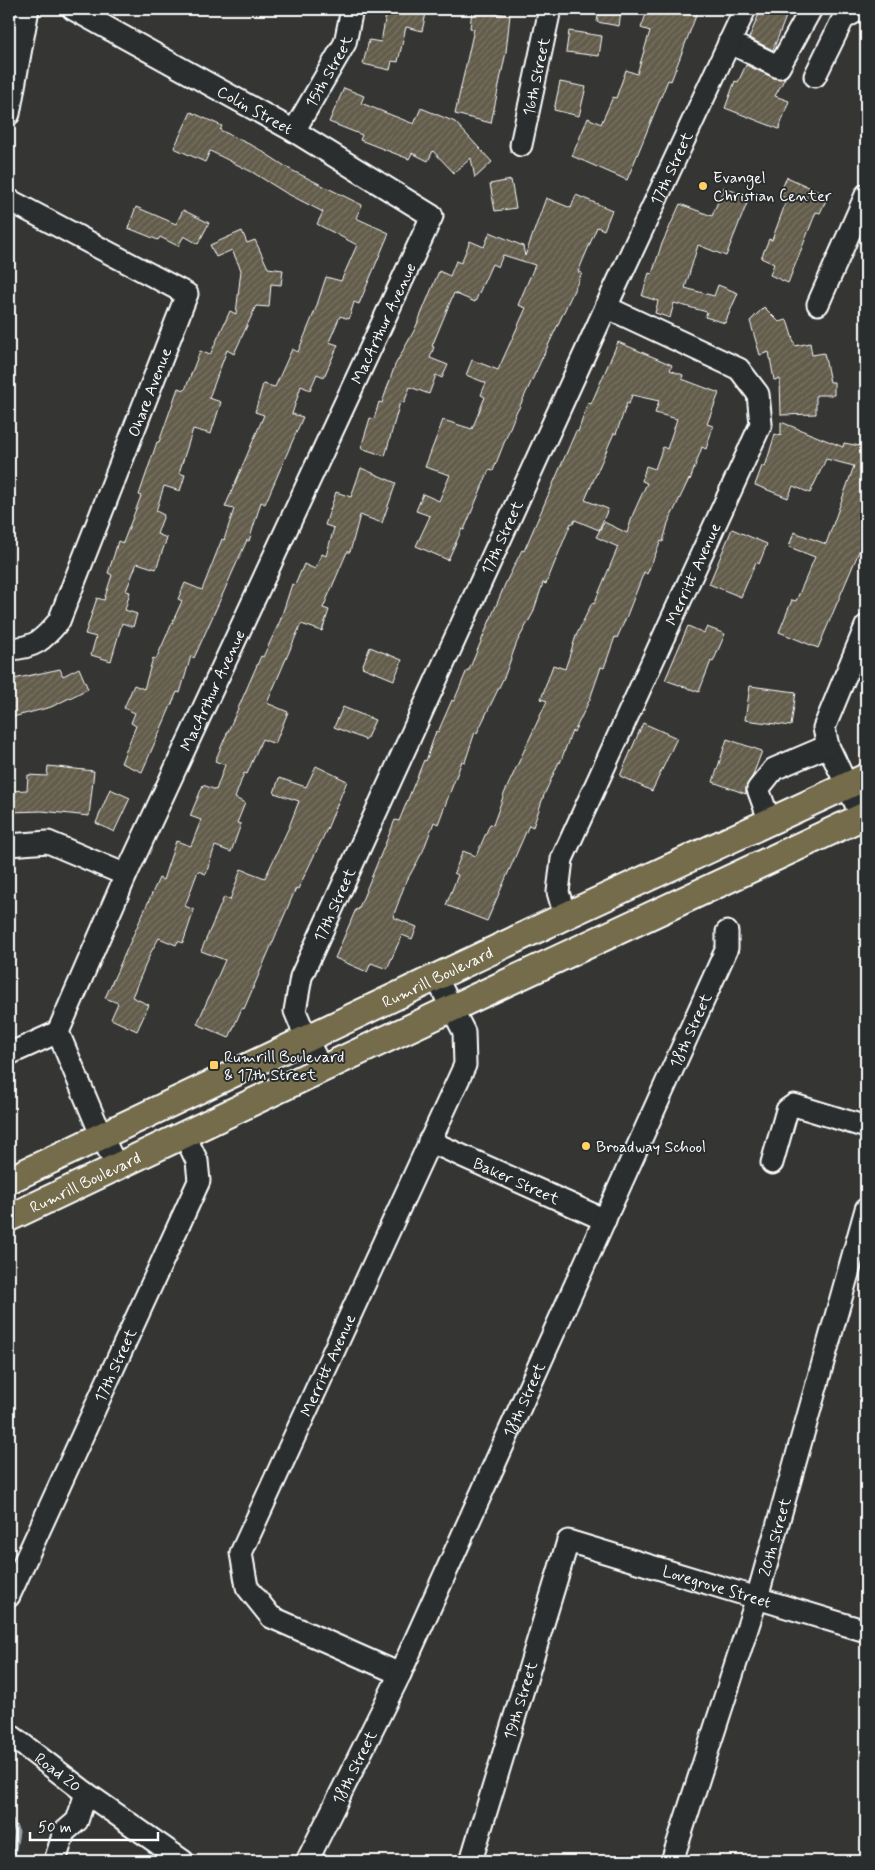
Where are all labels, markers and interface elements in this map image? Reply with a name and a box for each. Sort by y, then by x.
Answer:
street label: 15th Street [301,34,358,112]
street label: 16th Street [518,35,556,118]
street label: Colin Street [213,81,296,140]
street label: 17th Street [646,128,699,209]
place label: Evangel Christian Center [713,168,832,207]
marker: Evangel Christian Center [697,180,709,192]
street label: MacArthur Avenue [347,260,422,388]
street label: Ohare Avenue [124,345,177,440]
street label: 17th Street [477,497,529,578]
street label: Merritt Avenue [661,519,727,629]
street label: MacArthur Avenue [176,627,251,755]
street label: 17th Street [309,865,361,946]
street label: Rumrill Boulevard [379,943,497,1013]
street label: 18th Street [665,990,718,1071]
place label: Rumrill Boulevard & 17th Street [224,1047,344,1086]
marker: Rumrill Boulevard & 17th Street [208,1059,220,1071]
place label: Broadway School [596,1137,706,1158]
marker: Broadway School [580,1140,592,1152]
street label: Rumrill Boulevard [27,1148,144,1219]
street label: Baker Street [470,1153,563,1210]
street label: Merritt Avenue [296,1311,361,1420]
street label: 17th Street [90,1325,142,1406]
street label: 18th Street [499,1359,551,1441]
street label: 20th Street [755,1495,797,1579]
street label: Lovegrove Street [660,1561,773,1614]
street label: 19th Street [499,1659,543,1742]
street label: 18th Street [328,1727,382,1808]
street label: Road 20 [30,1748,85,1797]
scale bar [30,1810,158,1842]
text: 50 m [38,1818,72,1838]

